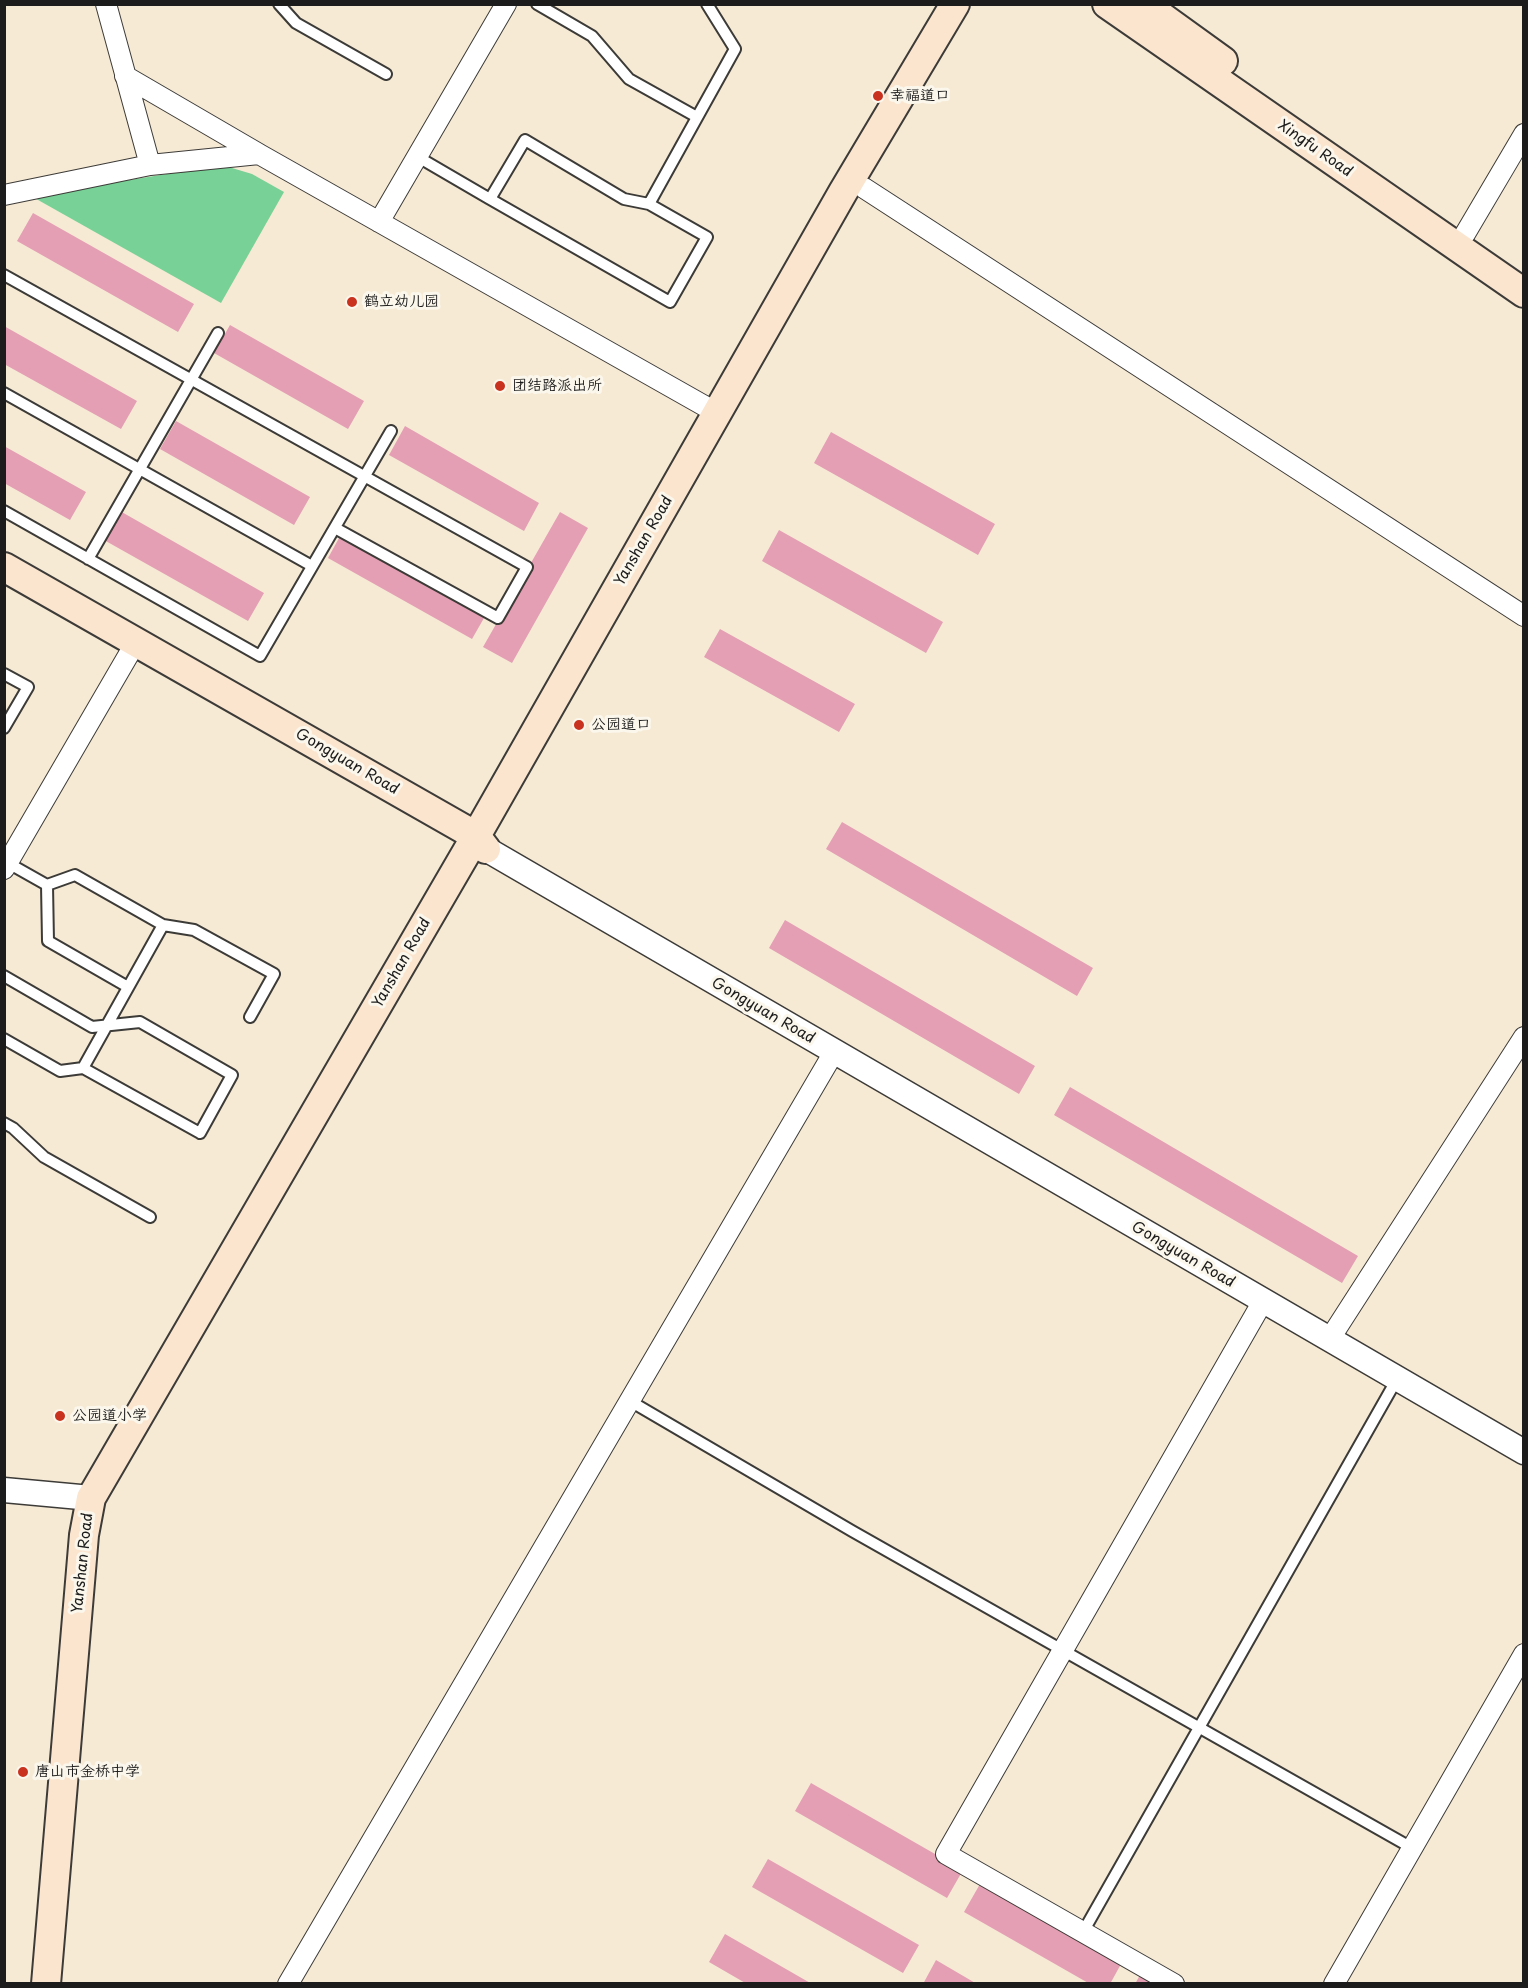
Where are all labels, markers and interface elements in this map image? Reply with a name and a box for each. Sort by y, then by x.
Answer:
place label: 幸福道口 [890,87,950,105]
marker: 幸福道口 [871,89,885,103]
street label: Xingfu Road [1274,117,1356,181]
place label: 鹤立幼儿园 [364,293,439,311]
marker: 鹤立幼儿园 [345,295,359,309]
place label: 团结路派出所 [512,377,602,395]
marker: 团结路派出所 [493,379,507,393]
street label: Yanshan Road [611,493,677,589]
place label: 公园道口 [591,716,651,734]
marker: 公园道口 [572,718,586,732]
street label: Gongyuan Road [292,725,402,799]
street label: Yanshan Road [369,915,435,1011]
street label: Gongyuan Road [708,974,818,1048]
street label: Gongyuan Road [1128,1218,1238,1292]
place label: 公园道小学 [72,1407,147,1425]
marker: 公园道小学 [53,1409,67,1423]
street label: Yanshan Road [69,1512,97,1614]
place label: 唐山市金桥中学 [35,1763,140,1781]
marker: 唐山市金桥中学 [16,1765,30,1779]

